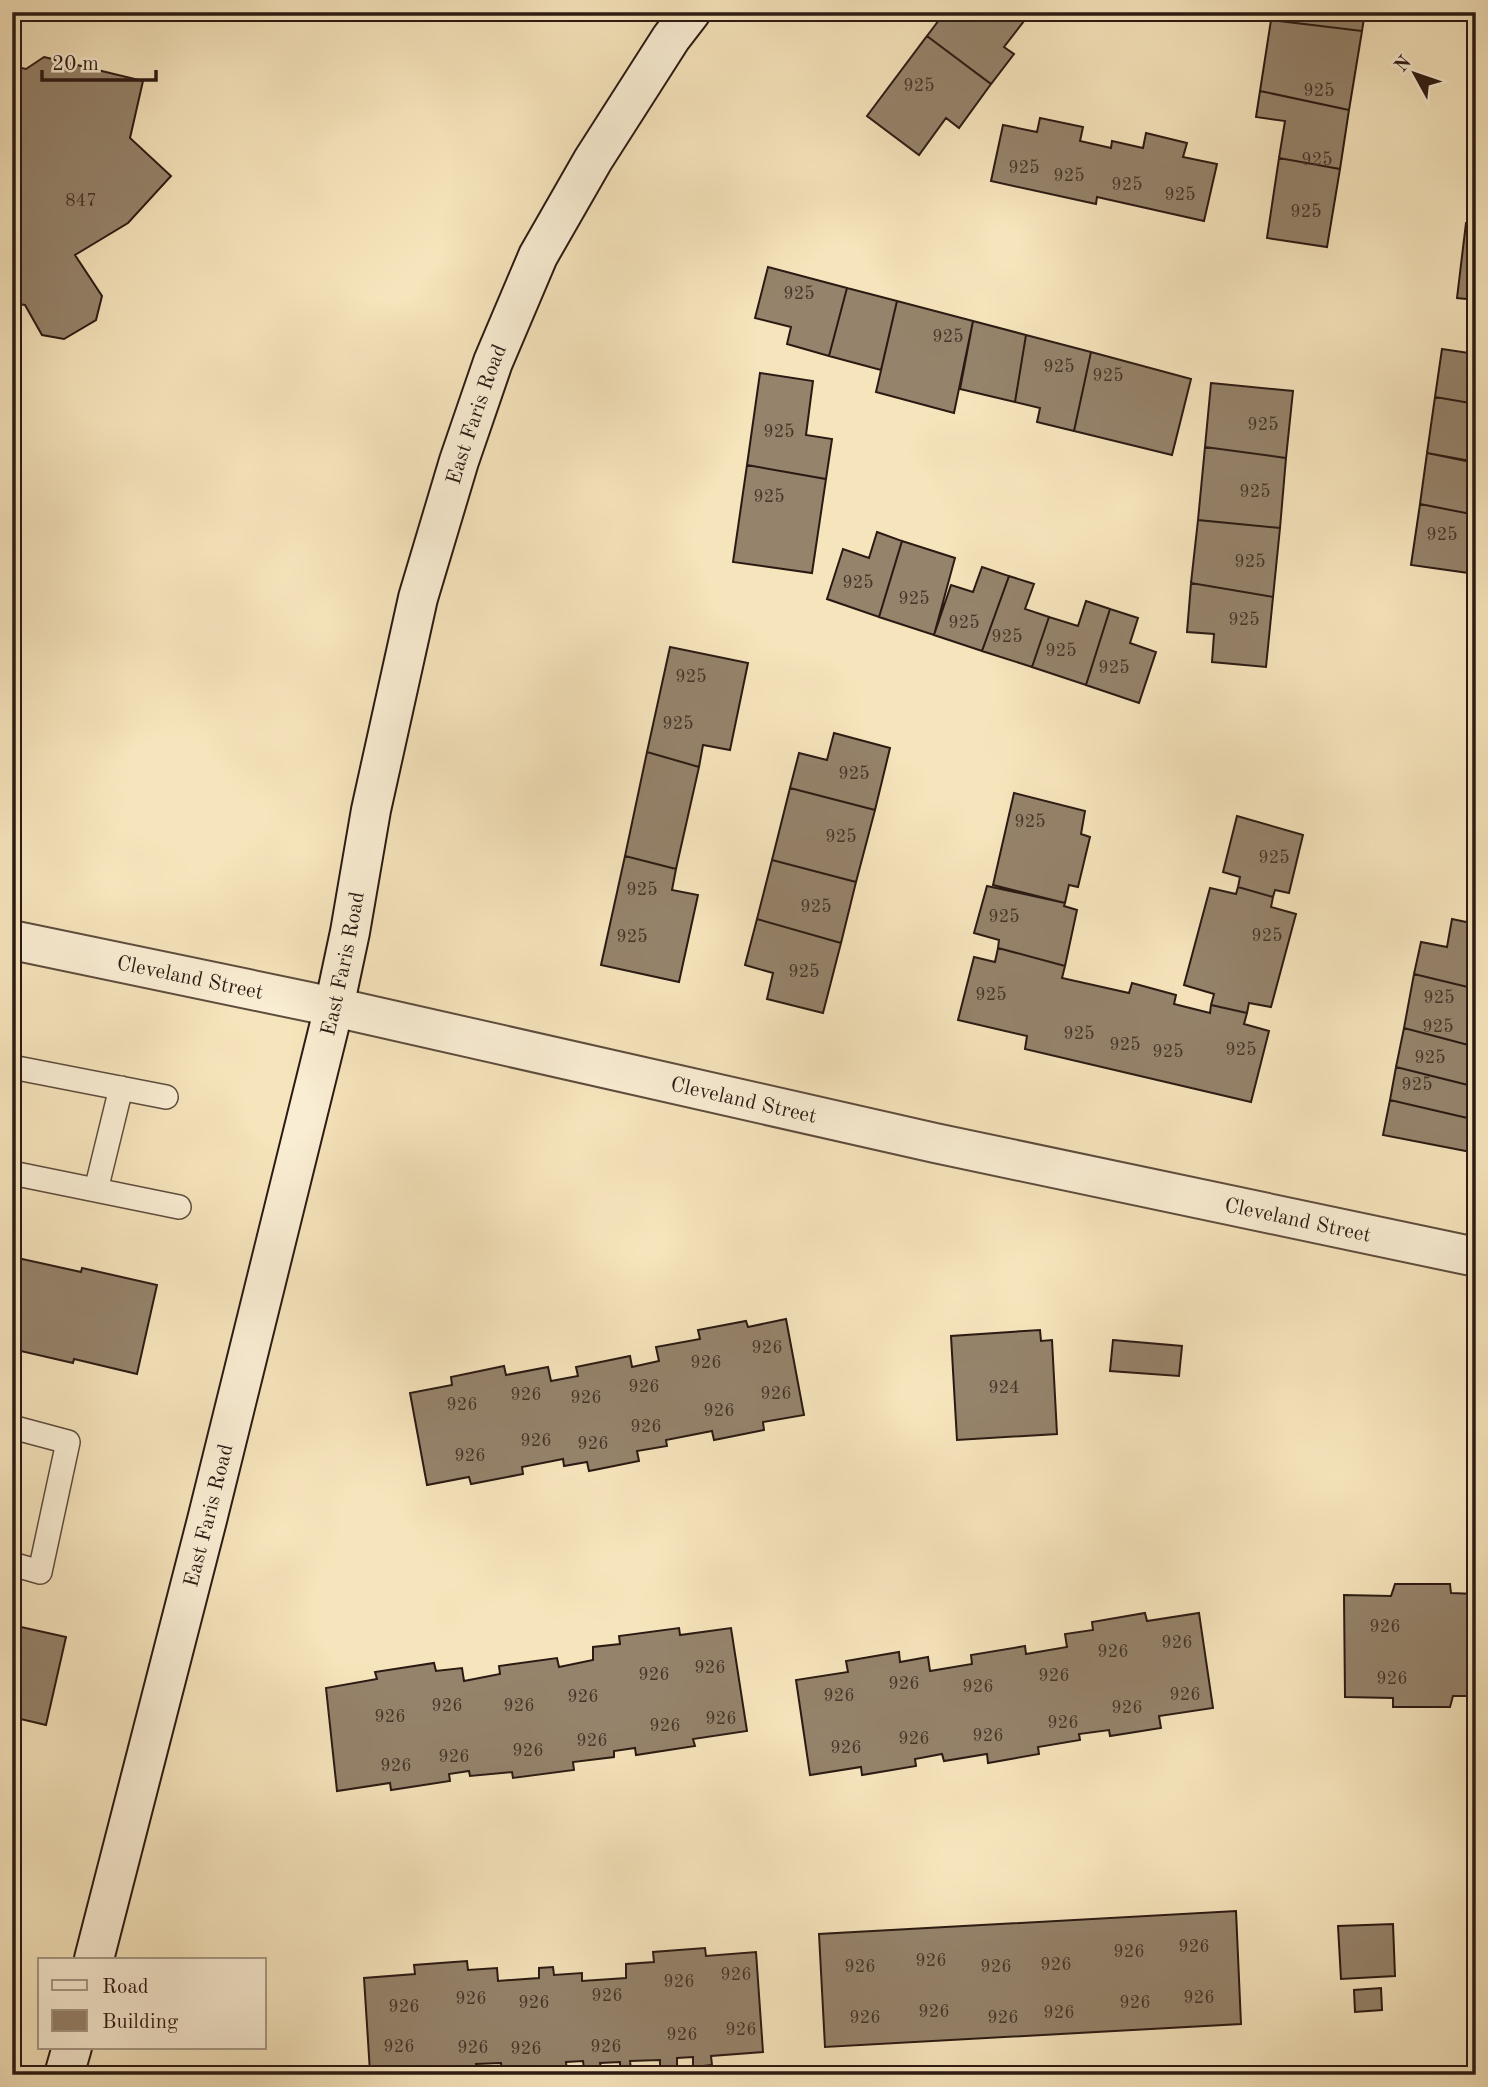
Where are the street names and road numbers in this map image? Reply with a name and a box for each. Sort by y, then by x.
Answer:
street label: East Faris Road [444,342,511,487]
street label: East Faris Road [318,890,369,1038]
street label: Cleveland Street [115,953,265,1004]
street label: Cleveland Street [668,1074,818,1128]
street label: Cleveland Street [1222,1195,1373,1247]
street label: East Faris Road [181,1442,237,1589]

